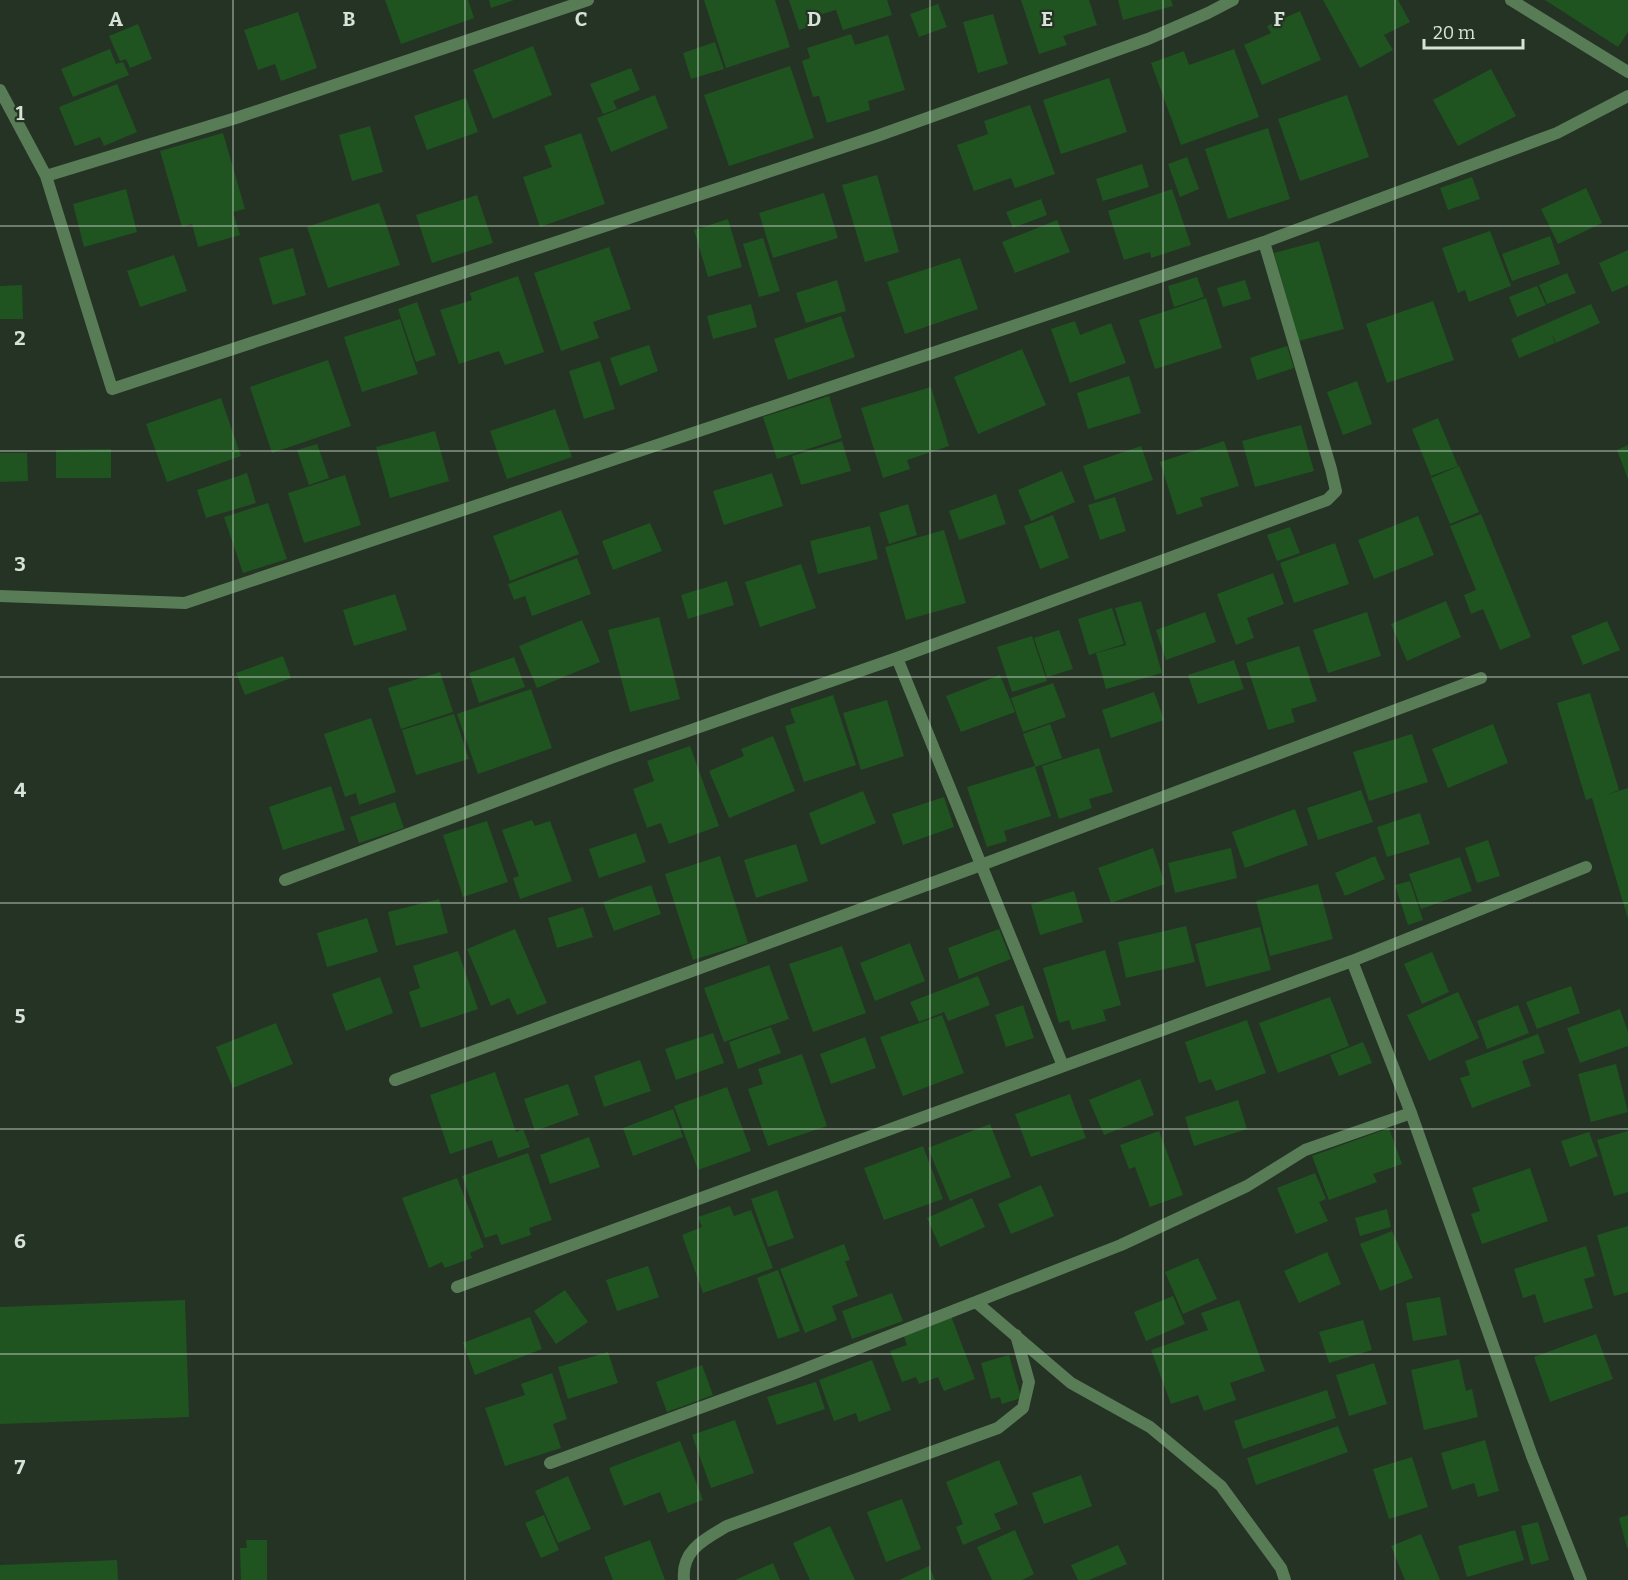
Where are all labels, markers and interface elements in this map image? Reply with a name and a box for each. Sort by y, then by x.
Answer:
text: A [109,7,124,31]
text: B [343,7,356,31]
text: C [575,7,587,31]
text: D [807,7,821,31]
text: E [1041,7,1053,31]
text: F [1273,7,1285,31]
scale bar [1424,12,1523,50]
text: 20 m [1433,22,1475,44]
text: 1 [16,101,25,125]
text: 2 [14,326,26,350]
text: 3 [14,552,26,576]
text: 4 [14,778,26,802]
text: 5 [15,1004,26,1028]
text: 6 [14,1229,26,1253]
text: 7 [15,1455,26,1479]

